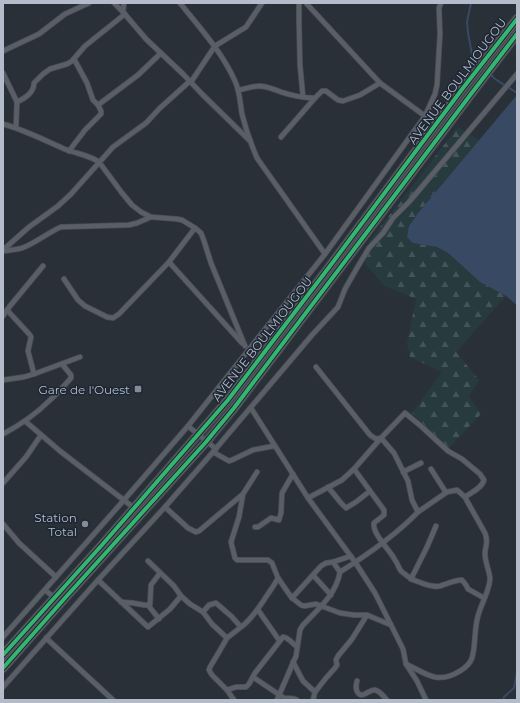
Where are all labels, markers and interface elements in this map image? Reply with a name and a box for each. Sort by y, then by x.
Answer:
street label: AVENUE BOULMIOUGOU [405,15,509,147]
street label: AVENUE BOULMIOUGOU [209,274,315,404]
place label: Gare de l'Ouest [39,382,130,397]
marker: Gare de l'Ouest [133,384,143,394]
place label: Station Total [34,510,77,539]
marker: Station Total [80,519,90,529]

